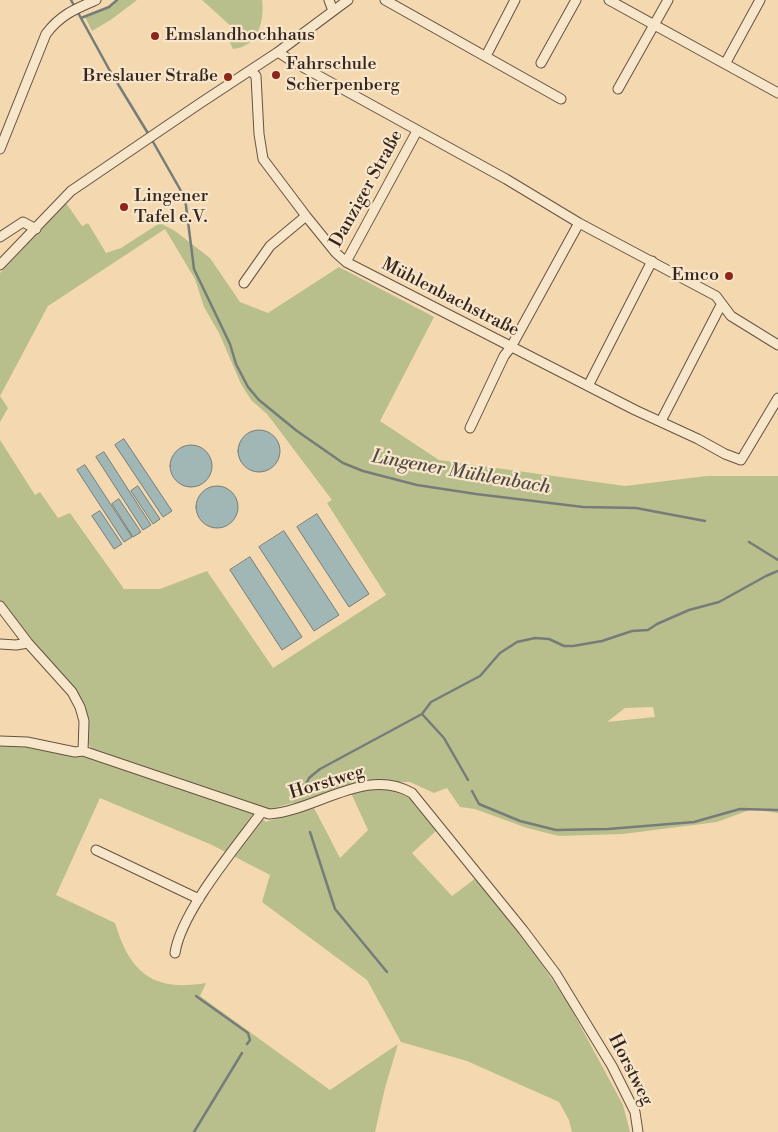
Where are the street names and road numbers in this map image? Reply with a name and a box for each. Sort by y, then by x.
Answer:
street label: Danziger Straße [326,127,408,251]
street label: Mühlenbachstraße [378,254,522,342]
street label: Horstweg [287,761,367,805]
street label: Horstweg [603,1031,657,1109]

